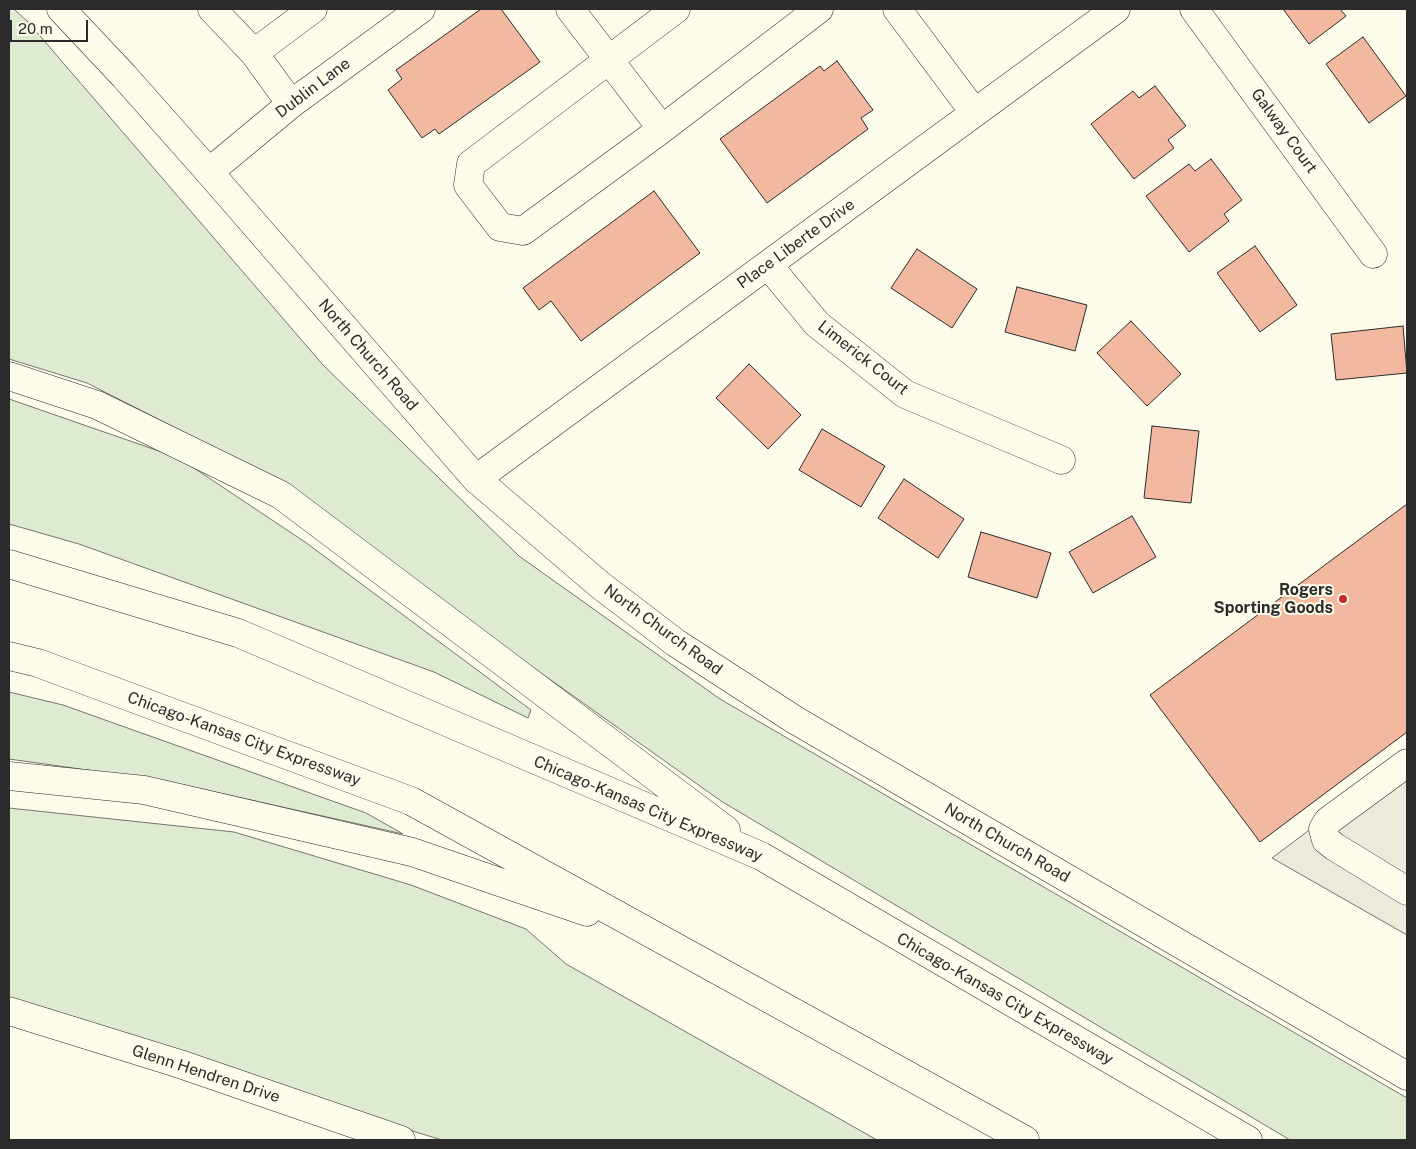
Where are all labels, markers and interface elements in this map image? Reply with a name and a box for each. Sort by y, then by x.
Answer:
scale bar [12,10,90,42]
text: 20 m [18,20,53,37]
street label: Dublin Lane [272,54,354,122]
street label: Galway Court [1247,85,1321,177]
street label: Place Liberte Drive [733,195,859,293]
street label: North Church Road [314,295,422,415]
street label: Limerick Court [814,317,912,399]
place label: Rogers Sporting Goods [1214,580,1333,618]
street label: North Church Road [600,581,726,679]
marker: Rogers Sporting Goods [1337,593,1349,605]
street label: Chicago-Kansas City Expressway [125,688,363,790]
street label: Chicago-Kansas City Expressway [531,752,765,866]
street label: North Church Road [941,799,1073,887]
street label: Chicago-Kansas City Expressway [893,929,1117,1069]
street label: Glenn Hendren Drive [130,1041,282,1107]

